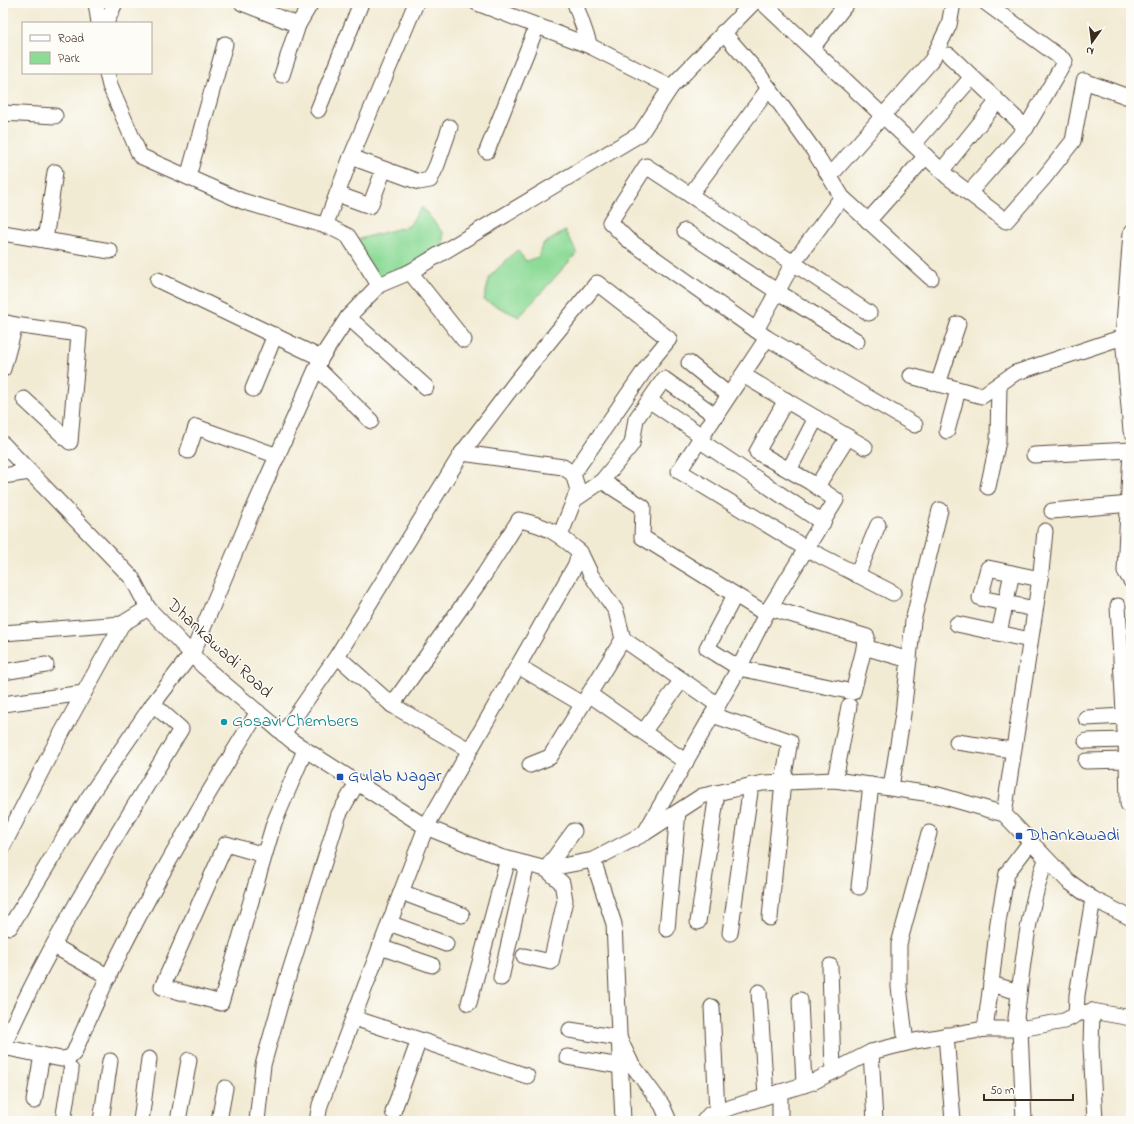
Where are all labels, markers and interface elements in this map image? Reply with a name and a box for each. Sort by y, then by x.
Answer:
legend [22,22,152,74]
north arrow [1072,22,1112,62]
text: Road [58,30,84,48]
text: N [1084,42,1095,59]
text: Park [58,50,80,68]
street label: Dhankawadi Road [159,592,278,705]
place label: Gosavi Chembers [232,709,359,735]
marker: Gosavi Chembers [219,717,229,727]
place label: Gulab Nagar [348,764,442,791]
marker: Gulab Nagar [335,772,345,782]
place label: Dhankawadi [1026,823,1120,849]
marker: Dhankawadi [1014,831,1024,841]
scale bar [984,1076,1073,1102]
text: 50 m [990,1082,1014,1100]

